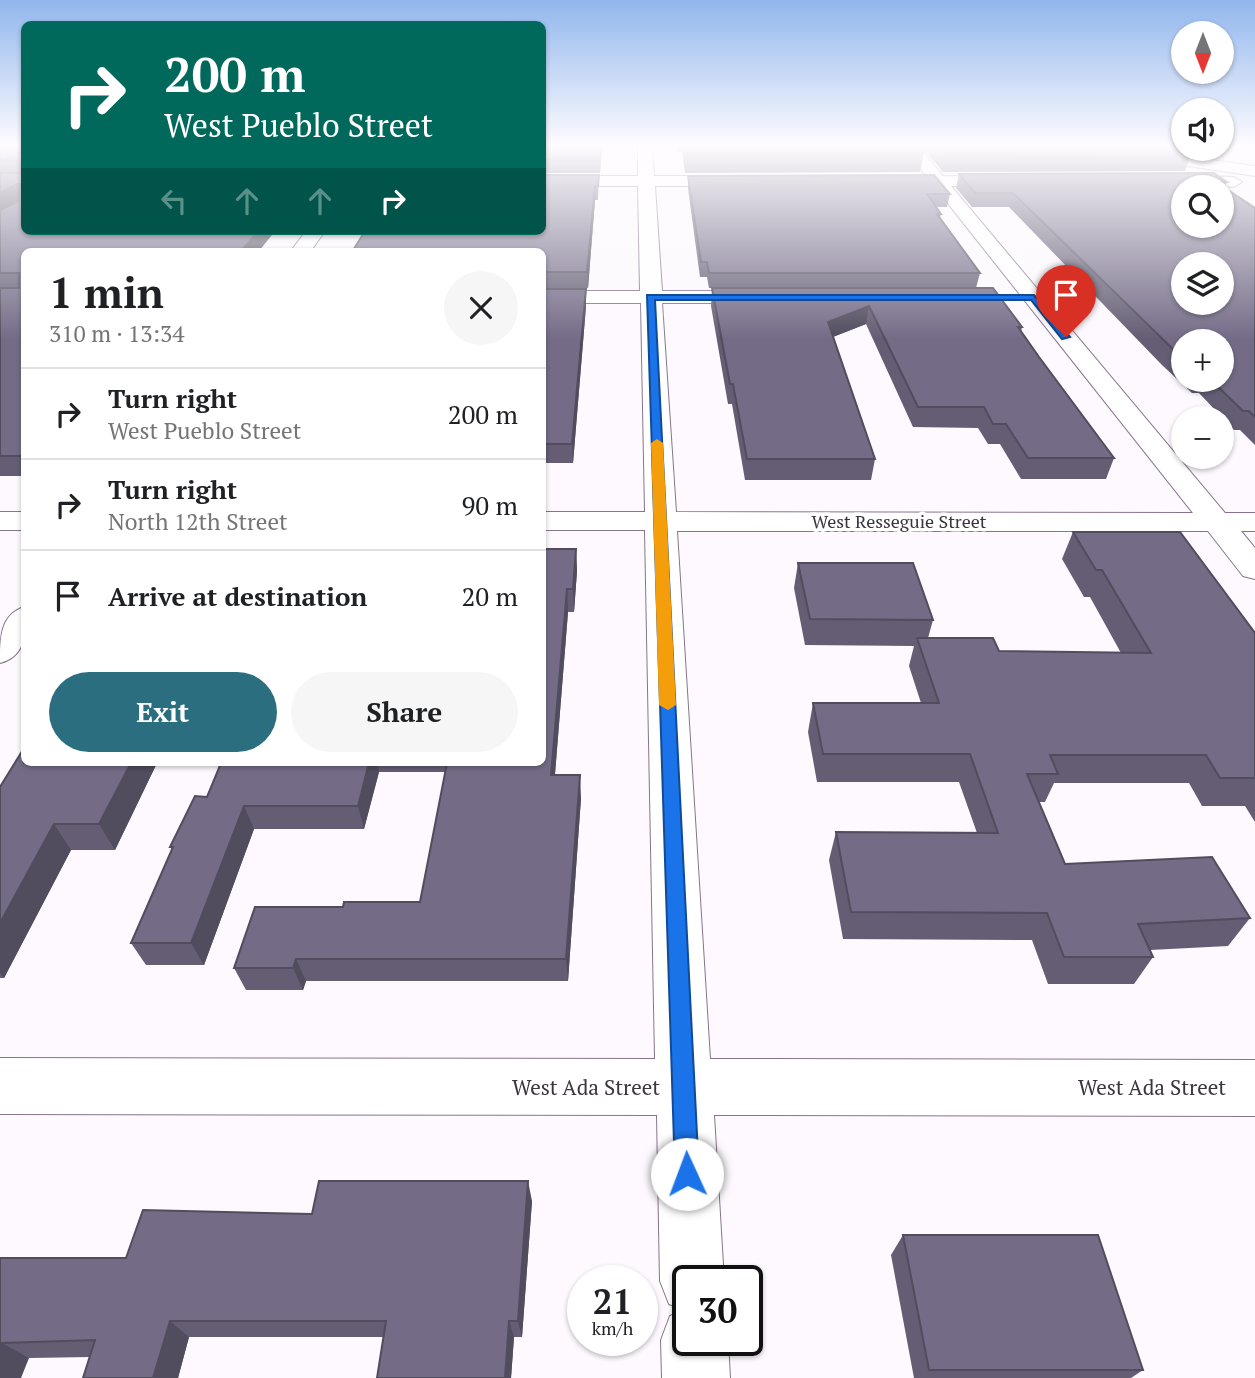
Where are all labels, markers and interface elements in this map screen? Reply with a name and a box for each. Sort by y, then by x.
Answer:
north arrow [1171,21,1234,84]
map controls [1171,21,1234,469]
text: 200 m [164,41,306,106]
icon: right [49,49,140,140]
button: sound [1171,98,1234,161]
text: West Pueblo Street [164,104,433,146]
button: search [1171,175,1234,238]
icon: left [155,182,193,220]
icon: ahead [228,182,266,220]
icon: ahead [301,182,339,220]
icon: right [374,182,412,220]
button: layers [1171,252,1234,315]
text: 1 min [49,264,164,320]
pin [1036,265,1096,337]
button: close [444,271,518,345]
icon: arrive [1047,276,1085,314]
text: 310 m · 13:34 [49,318,184,349]
button: + [1171,329,1234,392]
text: Turn right [108,381,237,415]
icon: right [49,395,87,433]
text: 200 m [448,397,518,431]
button: − [1171,406,1234,469]
text: West Pueblo Street [108,415,301,446]
text: Turn right [108,472,237,506]
icon: right [49,486,87,524]
text: 90 m [462,488,518,522]
text: North 12th Street [108,506,288,537]
street label: West Resseguie Street [811,509,987,533]
icon: arrive [49,577,87,615]
text: Arrive at destination [108,579,367,613]
text: 20 m [462,579,518,613]
button: Exit [49,672,277,752]
button: Share [291,672,518,752]
street label: West Ada Street [512,1073,660,1101]
street label: West Ada Street [1078,1073,1226,1101]
position arrow [650,1137,724,1211]
speed limit sign: 30 [672,1265,763,1356]
text: 21 [593,1278,632,1324]
text: km/h [592,1316,633,1340]

